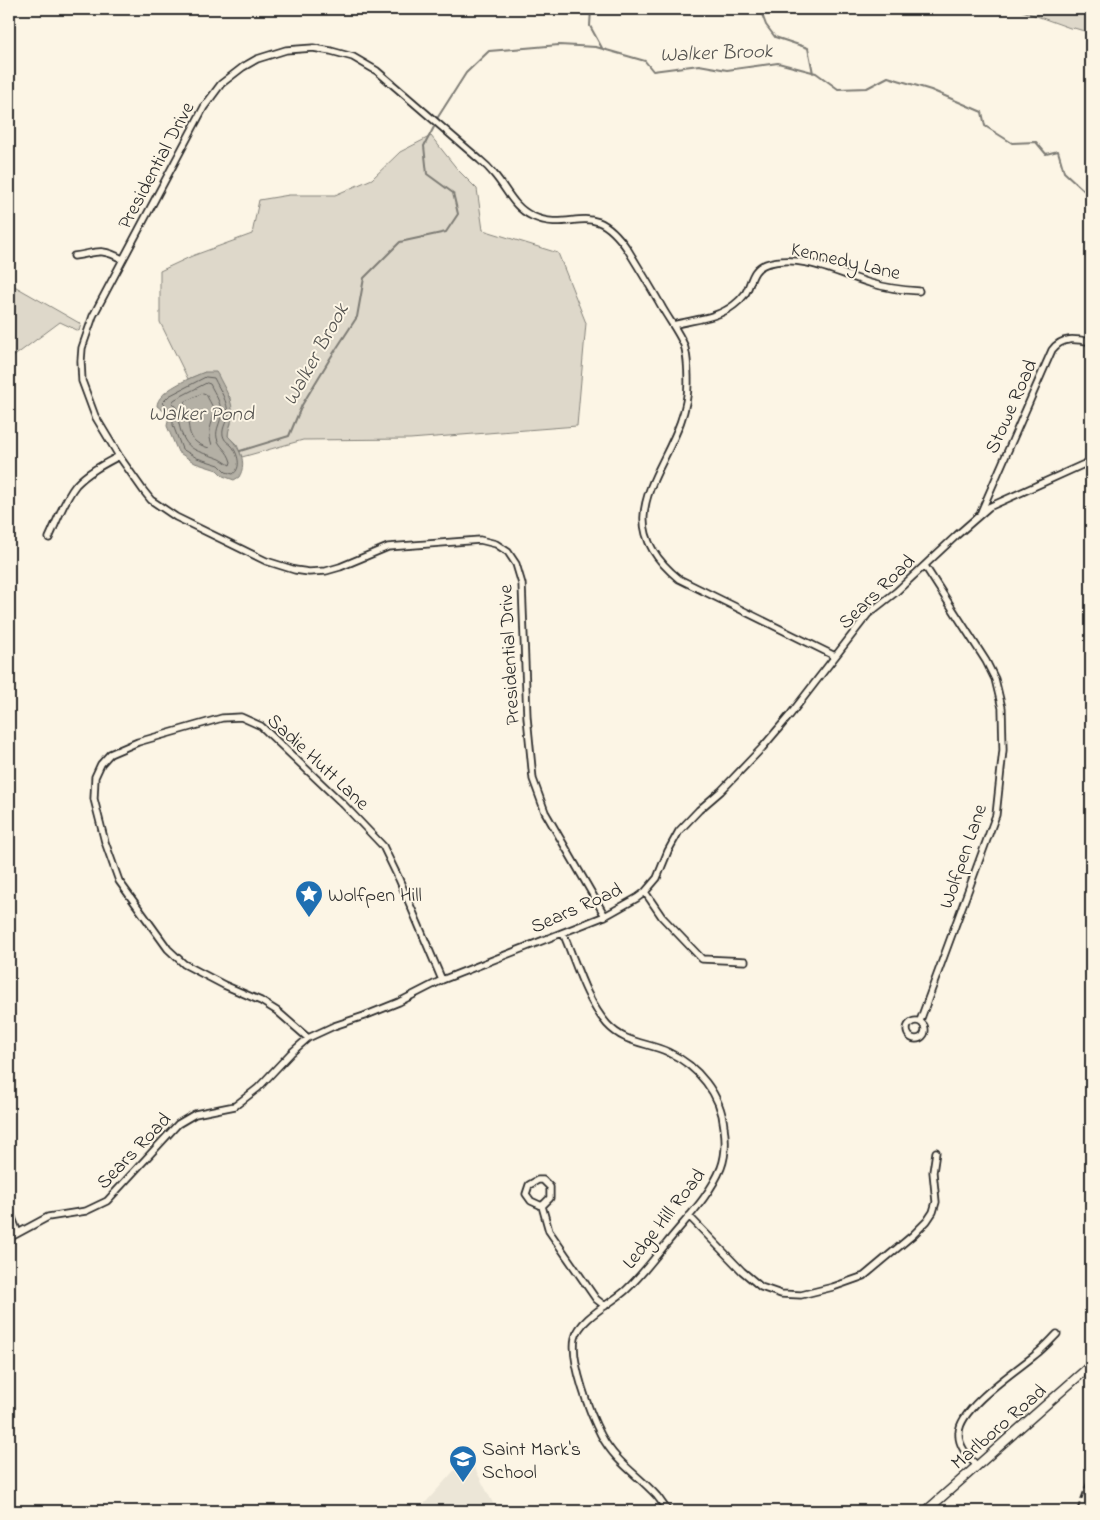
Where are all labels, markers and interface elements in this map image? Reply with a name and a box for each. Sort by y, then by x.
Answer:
water label: Walker Brook [659,37,774,71]
street label: Presidential Drive [111,97,203,235]
street label: Kennedy Lane [788,236,903,289]
water label: Walker Brook [276,298,358,411]
street label: Stowe Road [979,355,1046,459]
water label: Walker Pond [148,400,255,430]
street label: Sears Road [833,549,923,637]
street label: Presidential Drive [492,584,529,726]
street label: Sadie Hutt Lane [260,708,375,818]
street label: Wolfpen Lane [933,800,996,913]
street label: Sears Road [527,876,627,942]
place icon: Wolfpen Hill [294,879,324,918]
place label: Wolfpen Hill [328,882,422,911]
street label: Sears Road [91,1107,179,1197]
street label: Ledge Hill Road [616,1163,714,1277]
street label: Marlboro Road [945,1378,1054,1478]
place label: Saint Mark's School [482,1436,581,1488]
school or university icon: Saint Mark's School [448,1444,478,1483]

